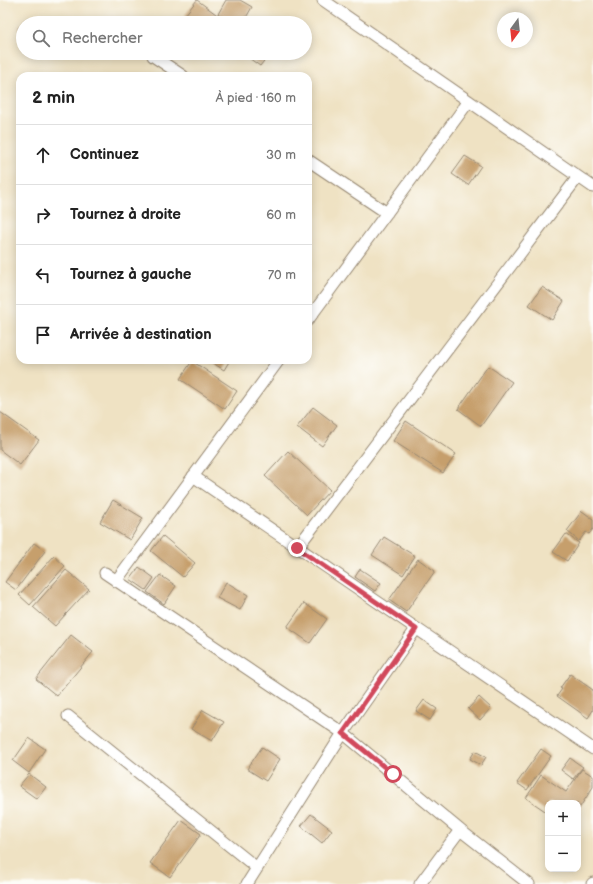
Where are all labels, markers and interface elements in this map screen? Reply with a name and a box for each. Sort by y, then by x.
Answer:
north arrow [497,12,533,48]
search box [16,16,312,60]
icon: search [30,27,52,49]
text: Rechercher [62,29,142,48]
text: 2 min [32,88,75,108]
text: À pied · 160 m [215,90,296,106]
icon: ahead [32,144,54,166]
text: Continuez [70,145,139,164]
text: 30 m [266,147,296,163]
icon: right [32,204,54,226]
text: Tournez à droite [70,205,181,224]
text: 60 m [266,207,296,223]
icon: left [32,264,54,286]
text: Tournez à gauche [70,265,191,284]
text: 70 m [268,267,296,283]
icon: arrive [32,324,54,346]
text: Arrivée à destination [70,325,212,344]
route end [288,539,306,557]
route start [384,765,402,783]
map controls [545,800,581,872]
button: + [545,800,581,836]
button: − [545,836,581,872]

